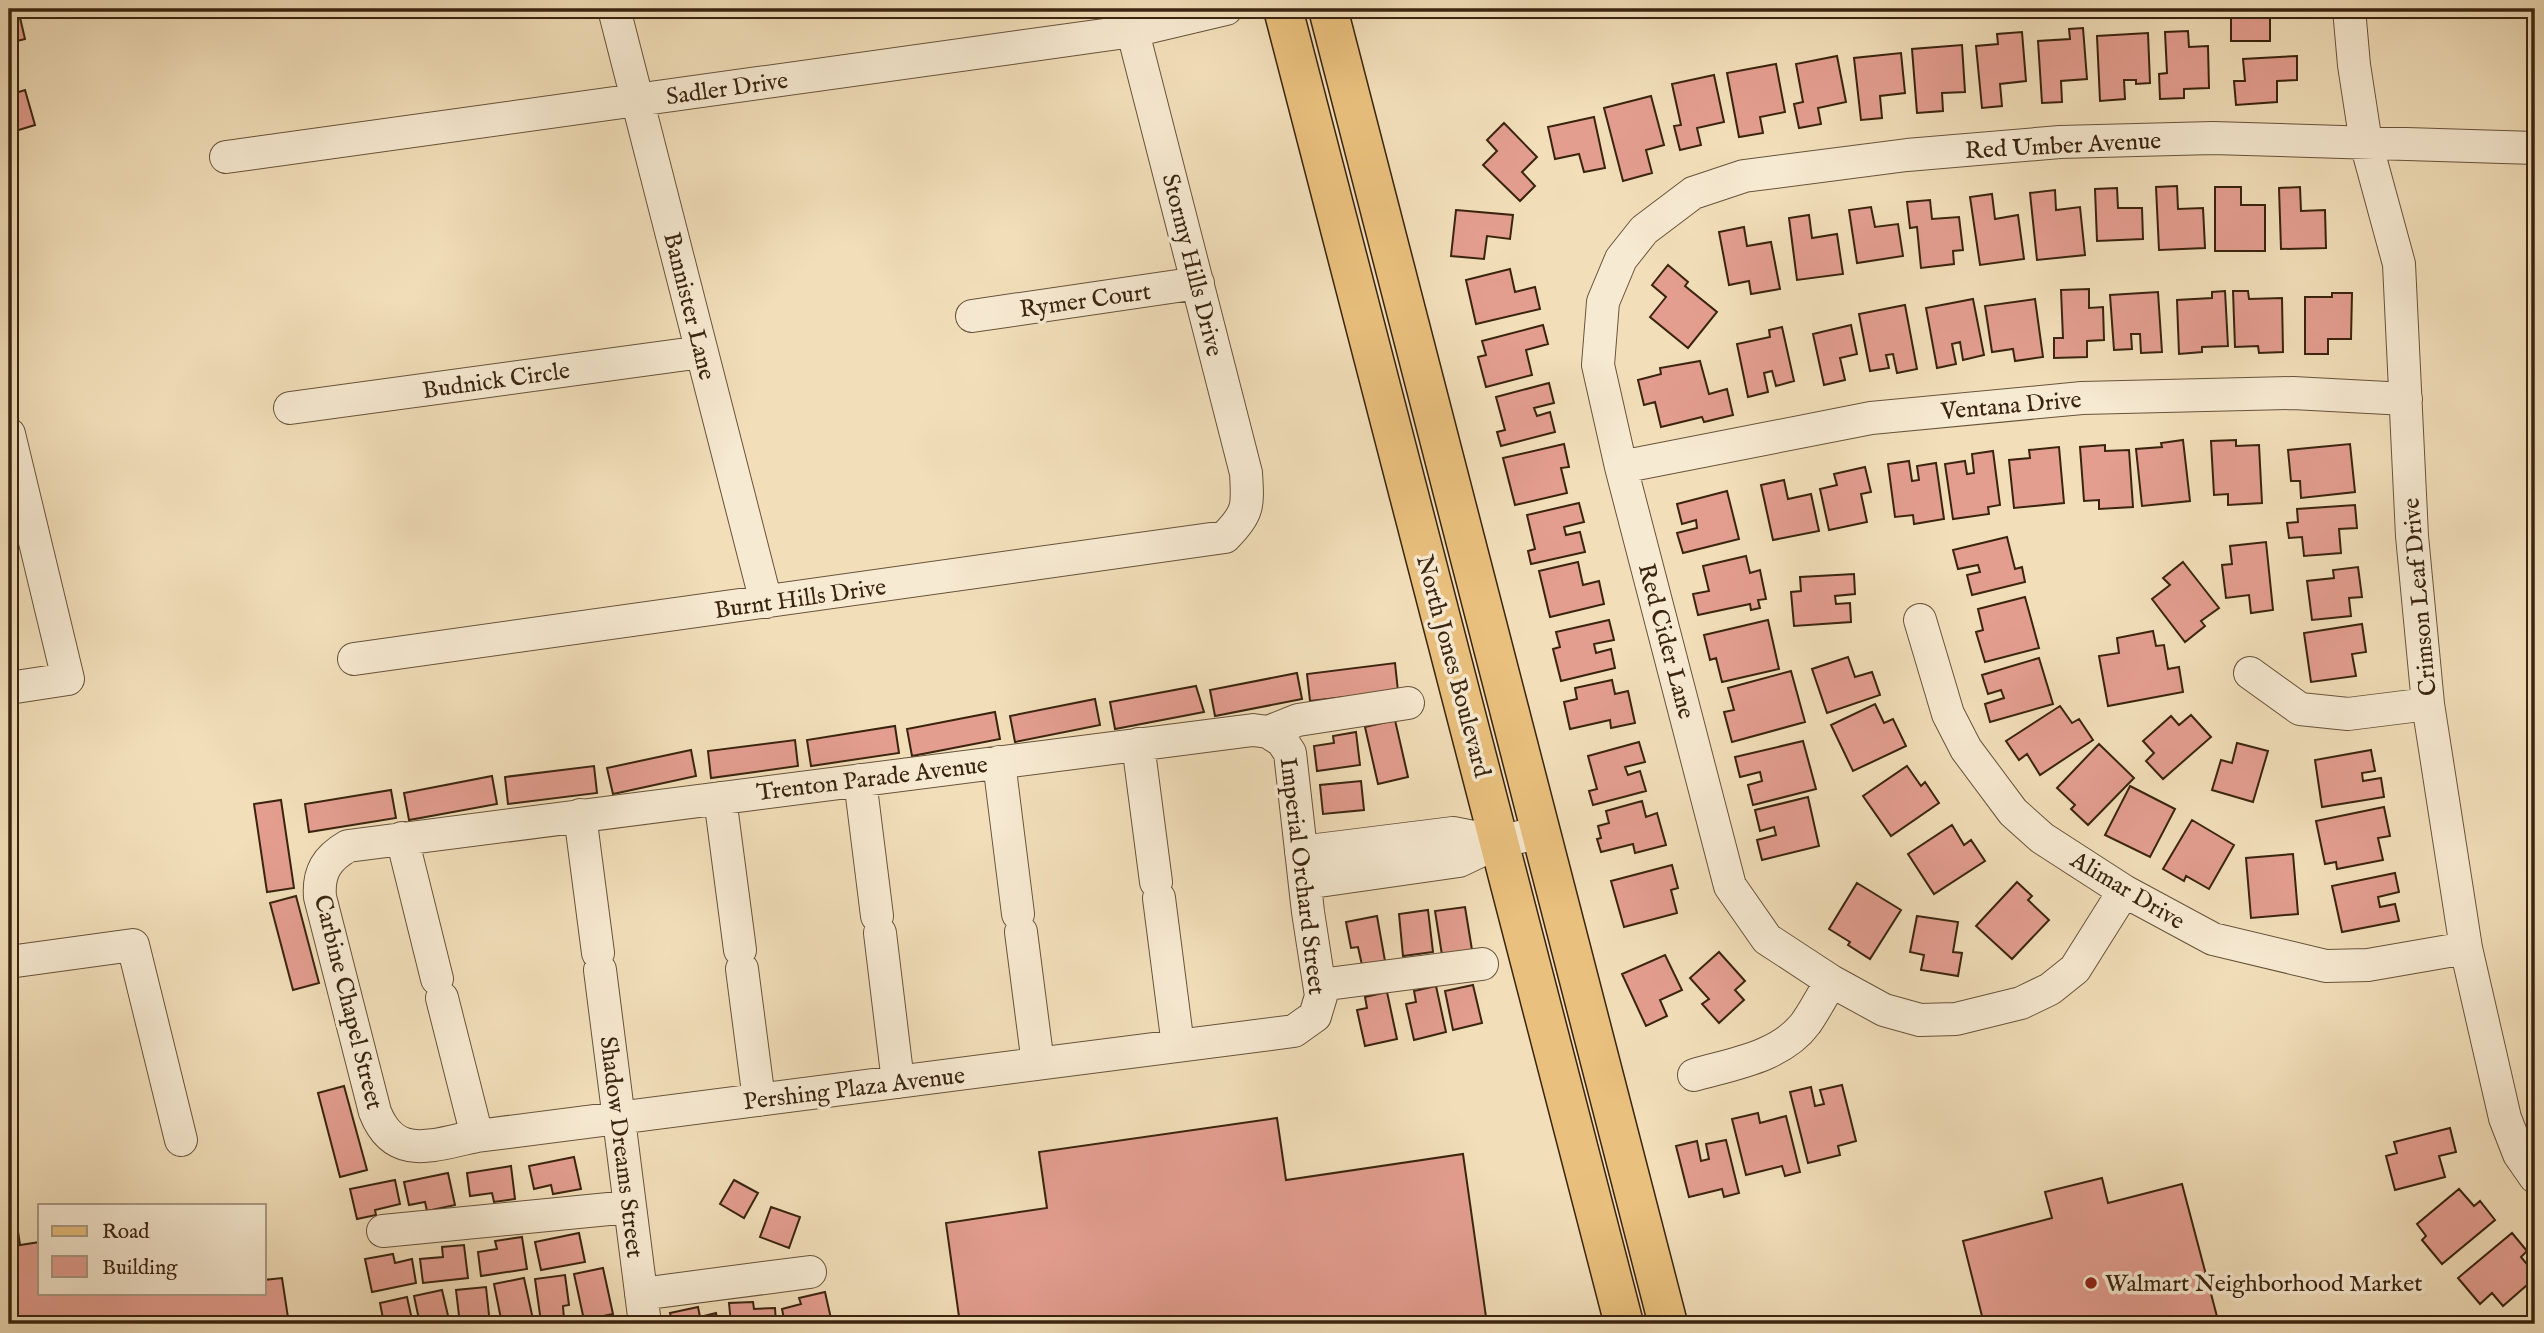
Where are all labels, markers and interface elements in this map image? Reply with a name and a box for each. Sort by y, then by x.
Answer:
street label: Sadler Drive [664,66,790,113]
street label: Red Umber Avenue [1964,126,2162,167]
street label: Stormy Hills Drive [1154,171,1229,360]
street label: Bannister Lane [655,229,722,383]
street label: Rymer Court [1018,277,1153,326]
street label: Budnick Circle [420,356,572,407]
street label: Ventana Drive [1938,385,2083,428]
street label: Crimson Leaf Drive [2396,497,2445,697]
street label: North Jones Boulevard [1408,552,1497,781]
street label: Red Cider Lane [1630,560,1701,723]
street label: Burnt Hills Drive [712,572,888,627]
street label: Trenton Parade Avenue [755,750,990,809]
street label: Imperial Orchard Street [1272,756,1331,997]
street label: Alimar Drive [2063,845,2190,938]
street label: Carbine Chapel Street [306,892,389,1113]
street label: Shadow Dreams Street [592,1035,649,1260]
street label: Pershing Plaza Avenue [742,1061,967,1118]
legend [38,1204,266,1294]
text: Road [102,1219,150,1246]
text: Building [102,1255,178,1282]
place label: Walmart Neighborhood Market [2105,1269,2423,1300]
marker: Walmart Neighborhood Market [2083,1275,2099,1291]

